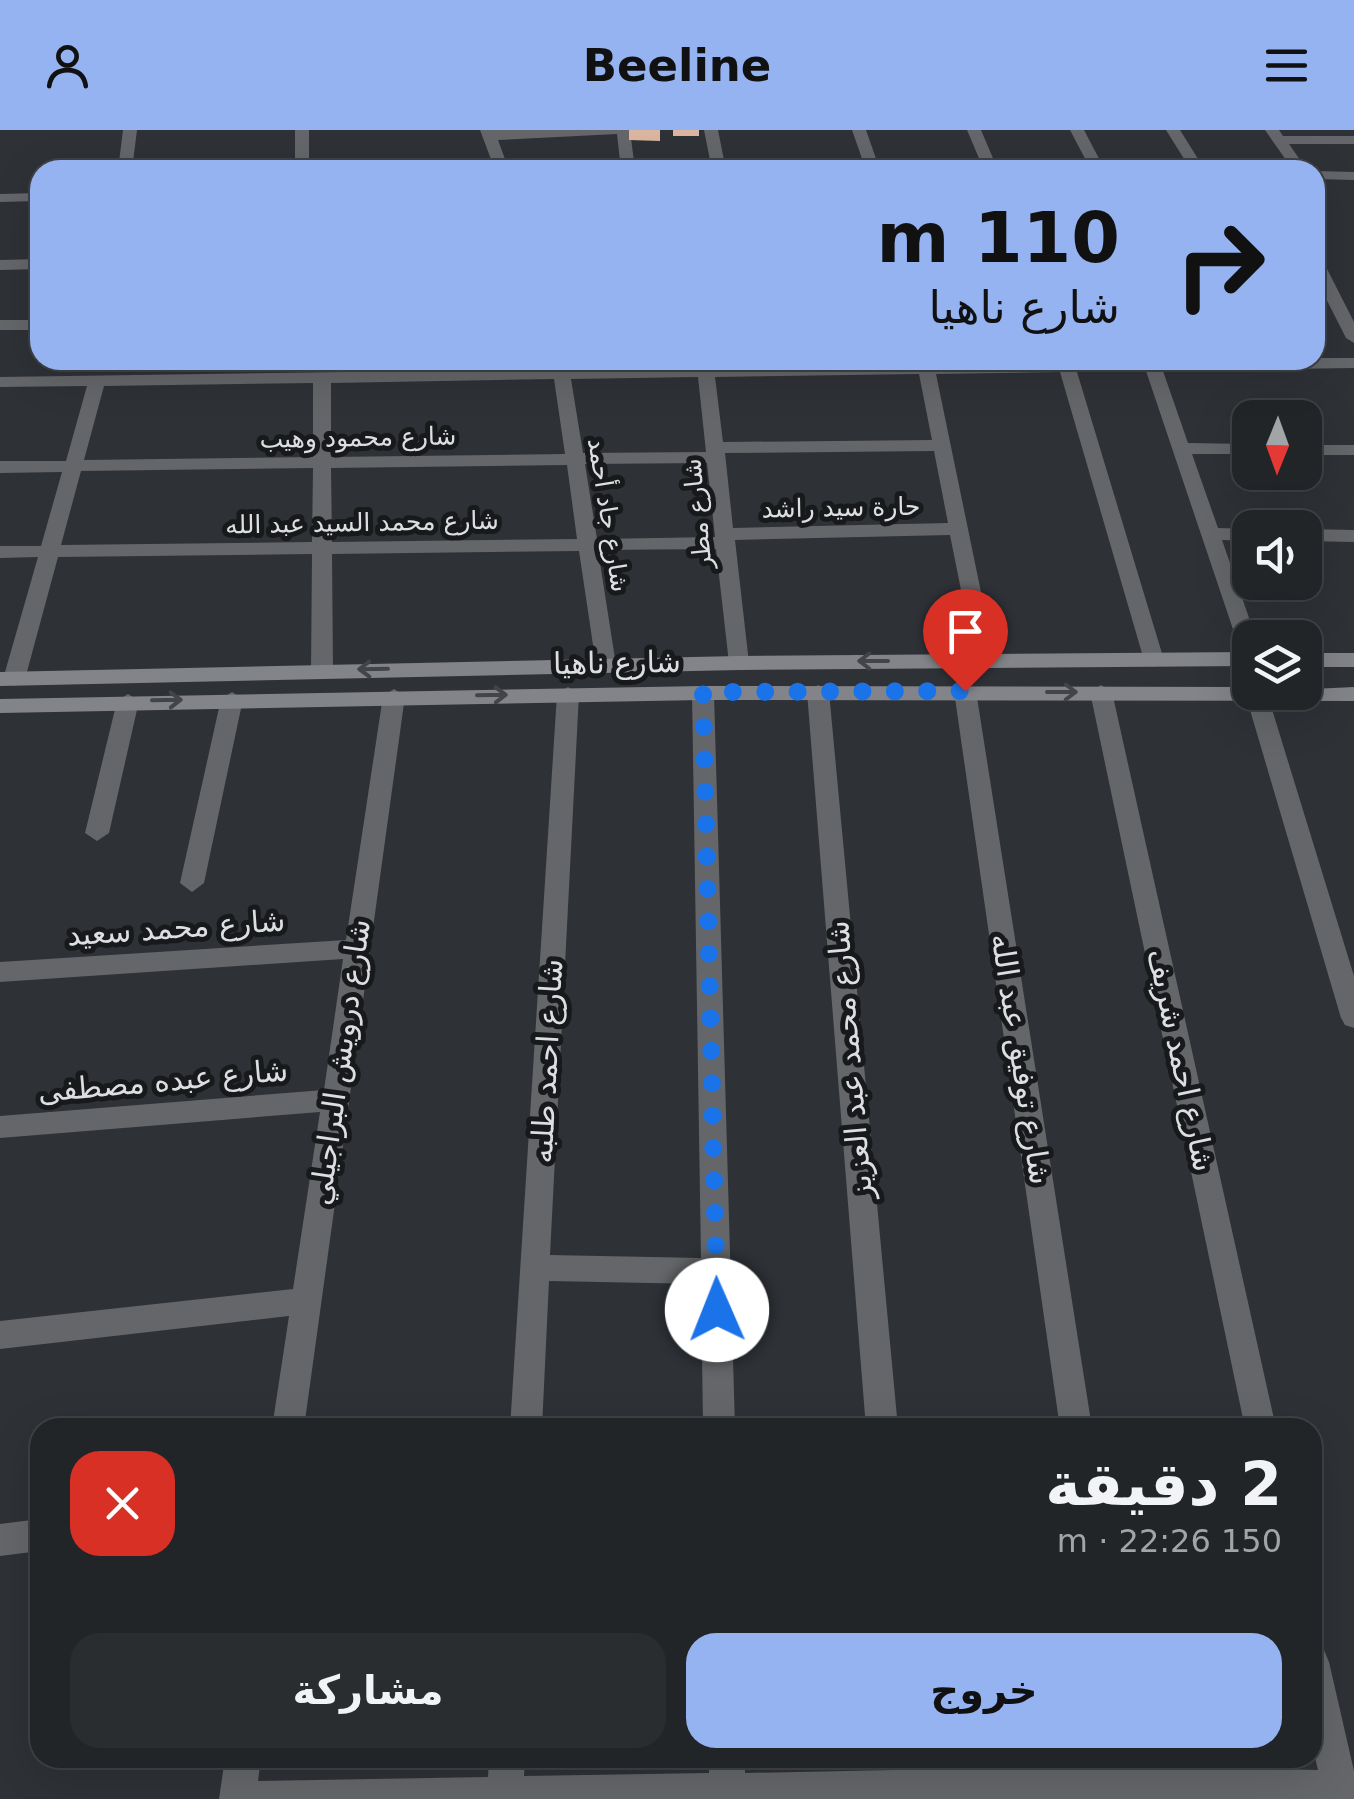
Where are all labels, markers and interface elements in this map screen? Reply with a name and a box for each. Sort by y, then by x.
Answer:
icon: person [40,38,95,93]
icon: menu [1259,38,1314,93]
text: Beeline [583,39,771,92]
text: 110 m [877,197,1120,279]
icon: right [1155,200,1285,330]
text: شارع ناهيا [928,281,1120,334]
north arrow [1232,400,1322,490]
map controls [1232,400,1322,710]
street label: شارع محمود وهيب [259,421,457,455]
street label: شارع جاد أحمد [582,435,638,594]
street label: شارع مطر [677,457,718,573]
street label: حارة سيد راشد [761,492,921,523]
street label: شارع محمد السيد عبد الله [225,506,499,539]
button: sound [1232,510,1322,600]
pin [923,589,1008,692]
icon: arrive [938,604,993,659]
button: layers [1232,620,1322,710]
street label: شارع ناهيا [553,644,681,681]
one-way arrow [857,652,889,671]
one-way arrow [357,660,389,679]
one-way arrow [1046,682,1078,702]
one-way arrow [476,686,508,704]
one-way arrow [151,691,183,710]
street label: شارع محمد سعيد [66,902,286,953]
street label: شارع درويش البراجيلي [302,917,378,1207]
street label: شارع محمد عبد العزيز [820,919,879,1203]
street label: شارع توفيق عبد الله [984,931,1059,1187]
street label: شارع احمد شريف [1141,945,1222,1174]
street label: شارع احمد طلبه [524,958,569,1164]
street label: شارع عبده مصطفى [36,1052,290,1109]
position arrow [665,1258,769,1362]
text: 2 دقيقة [1045,1449,1282,1519]
button: close [70,1451,175,1556]
text: 150 m · 22:26 [1057,1522,1282,1560]
button: مشاركة [70,1633,666,1748]
button: خروج [686,1633,1282,1748]

